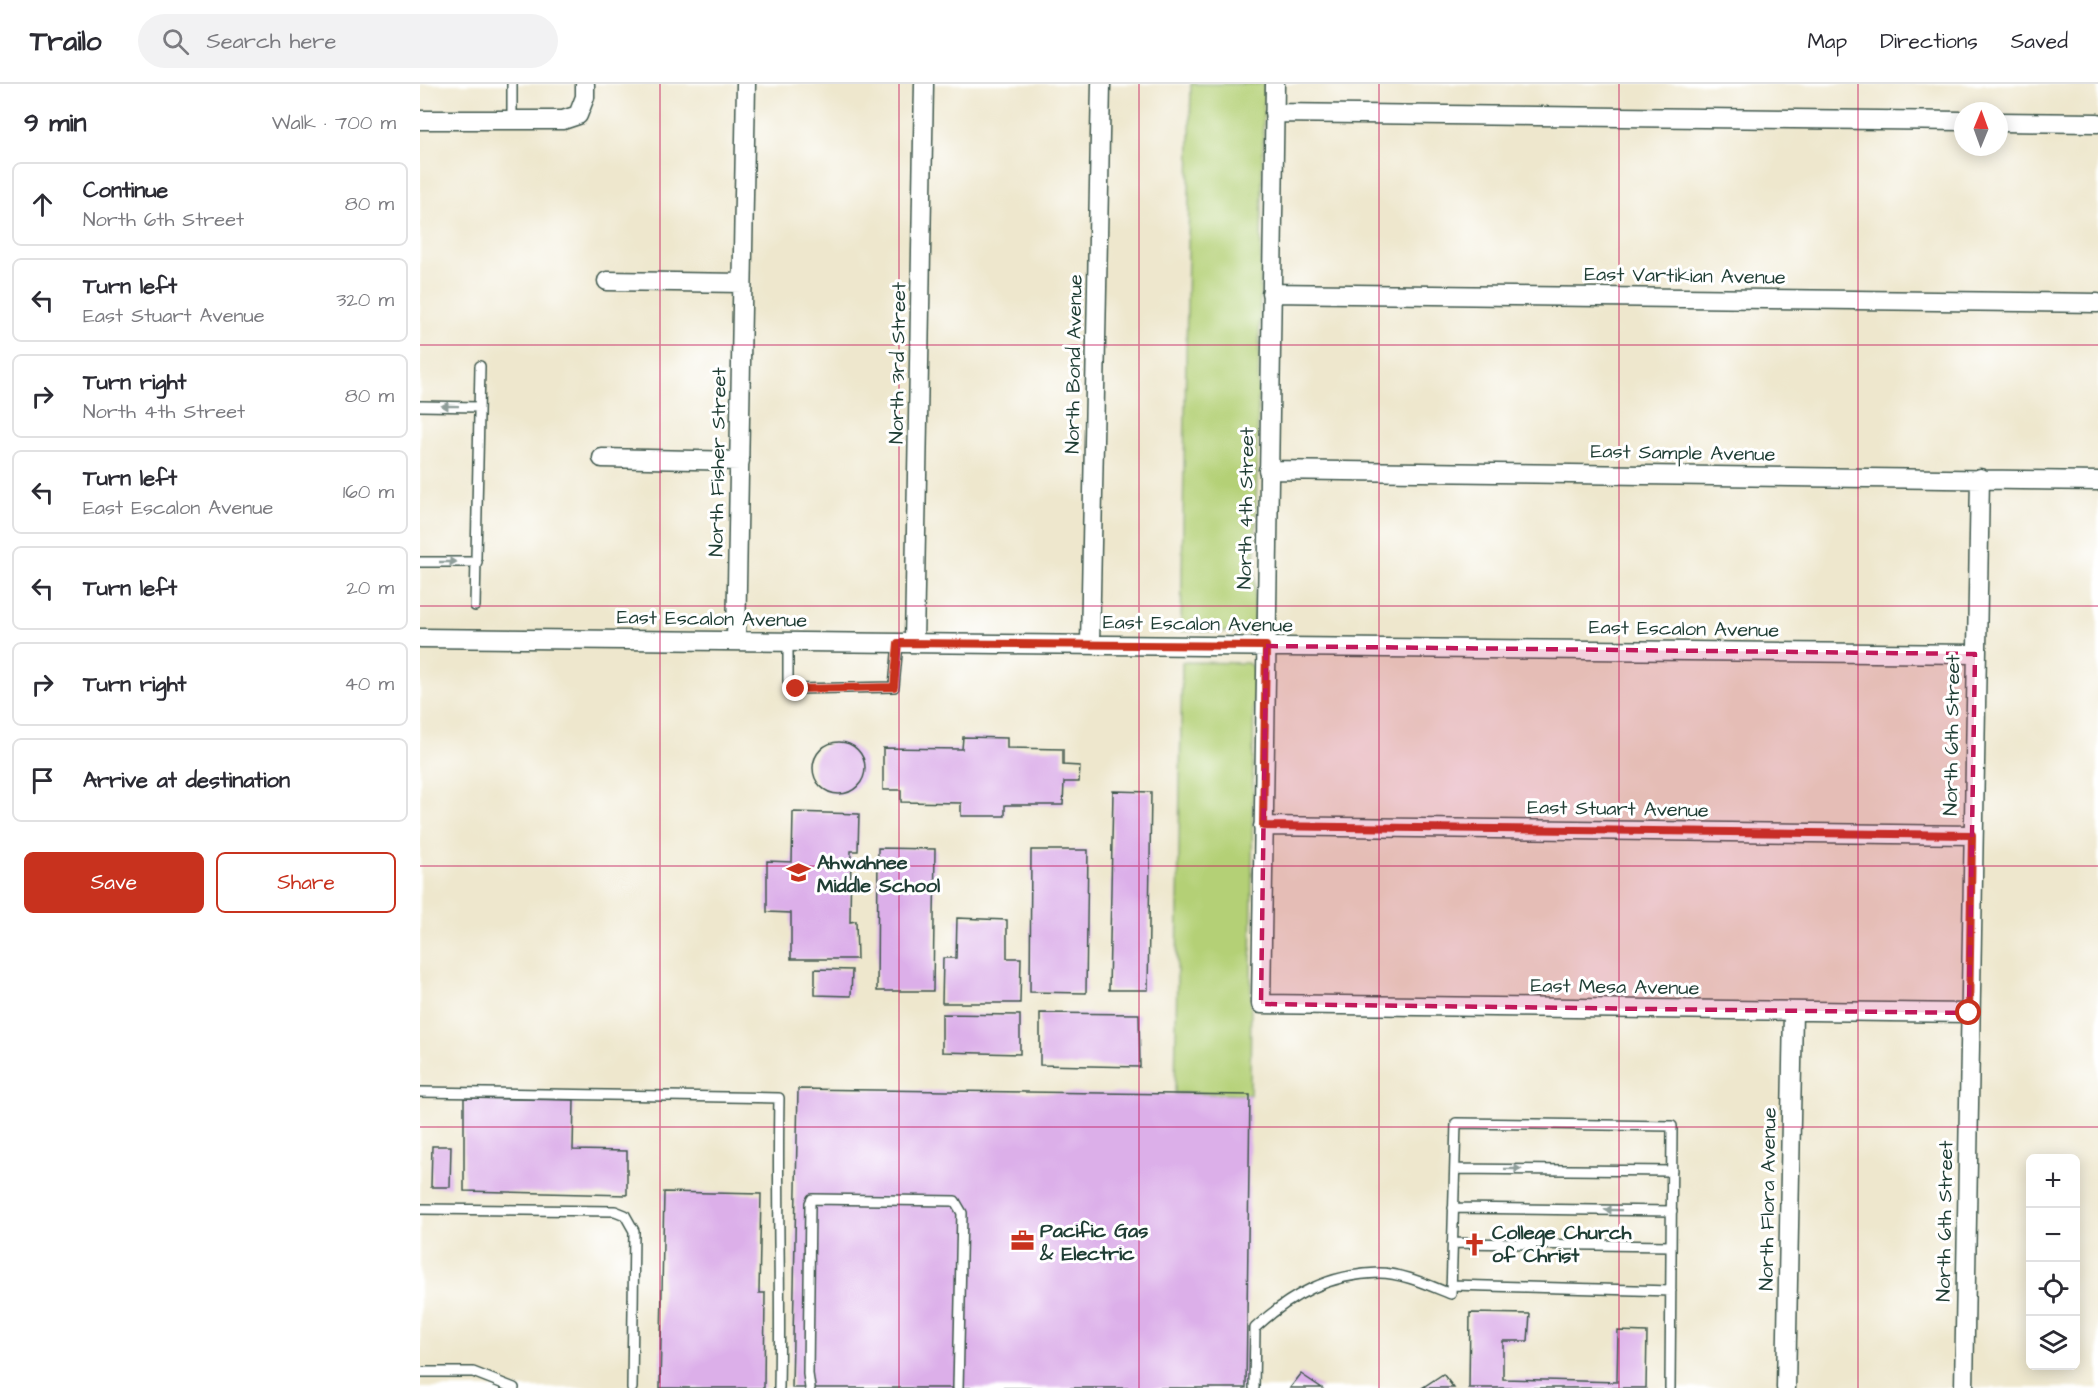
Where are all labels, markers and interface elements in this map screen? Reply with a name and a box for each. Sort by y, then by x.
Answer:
search box [138,14,558,68]
text: Trailo [30,22,102,61]
icon: search [159,25,192,58]
text: Search here [207,26,336,57]
text: Map [1807,27,1847,56]
text: Directions [1880,27,1978,56]
text: Saved [2011,27,2068,56]
north arrow [1954,102,2008,156]
text: 9 min [24,105,86,141]
text: Walk · 700 m [272,109,396,137]
text: Continue [83,175,168,206]
icon: ahead [26,188,59,221]
text: 80 m [345,190,394,218]
text: North 6th Street [83,206,244,234]
street label: East Vartikian Avenue [1584,260,1786,292]
text: Turn left [83,271,177,302]
street label: North Bond Avenue [1058,274,1090,454]
street label: North 3rd Street [883,282,913,444]
icon: left [26,284,59,317]
text: 320 m [336,286,394,314]
text: East Stuart Avenue [83,302,265,330]
text: Turn right [83,367,186,398]
street label: North Fisher Street [702,367,734,557]
icon: right [26,380,59,413]
text: 80 m [345,382,394,410]
text: North 4th Street [83,398,245,426]
one-way arrow [440,401,459,411]
street label: North 4th Street [1231,427,1261,589]
street label: East Sample Avenue [1590,437,1776,469]
text: Turn left [83,463,177,494]
icon: left [26,476,59,509]
text: 160 m [343,478,394,506]
text: East Escalon Avenue [83,494,273,522]
one-way arrow [439,557,458,567]
icon: left [26,572,59,605]
text: Turn left [83,573,177,604]
text: 20 m [346,574,394,602]
street label: East Escalon Avenue [617,603,808,635]
street label: East Escalon Avenue [1103,608,1294,640]
street label: East Escalon Avenue [1589,613,1780,645]
street label: North 6th Street [1937,654,1967,816]
icon: right [26,668,59,701]
text: Turn right [83,669,186,700]
text: 40 m [344,670,394,698]
route end [782,675,808,701]
icon: arrive [26,764,59,797]
text: Arrive at destination [83,765,290,796]
street label: East Stuart Avenue [1527,793,1709,825]
place label: Ahwahnee Middle School [817,849,940,900]
button: Save [24,852,204,913]
button: Share [216,852,396,913]
school or university icon: Ahwahnee Middle School [786,860,812,886]
street label: East Mesa Avenue [1530,972,1700,1002]
route start [1955,999,1981,1025]
street label: North Flora Avenue [1752,1107,1784,1291]
street label: North 6th Street [1930,1140,1960,1302]
map controls [2026,1154,2080,1370]
button: + [2026,1154,2080,1208]
one-way arrow [1504,1164,1523,1174]
one-way arrow [1604,1206,1623,1215]
button: − [2026,1208,2080,1262]
place label: Pacific Gas & Electric [1039,1217,1148,1268]
place label: College Church of Christ [1492,1219,1633,1270]
office icon: Pacific Gas & Electric [1009,1228,1035,1254]
church icon: College Church of Christ [1461,1231,1487,1257]
button: locate [2026,1262,2080,1316]
button: layers [2026,1316,2080,1370]

